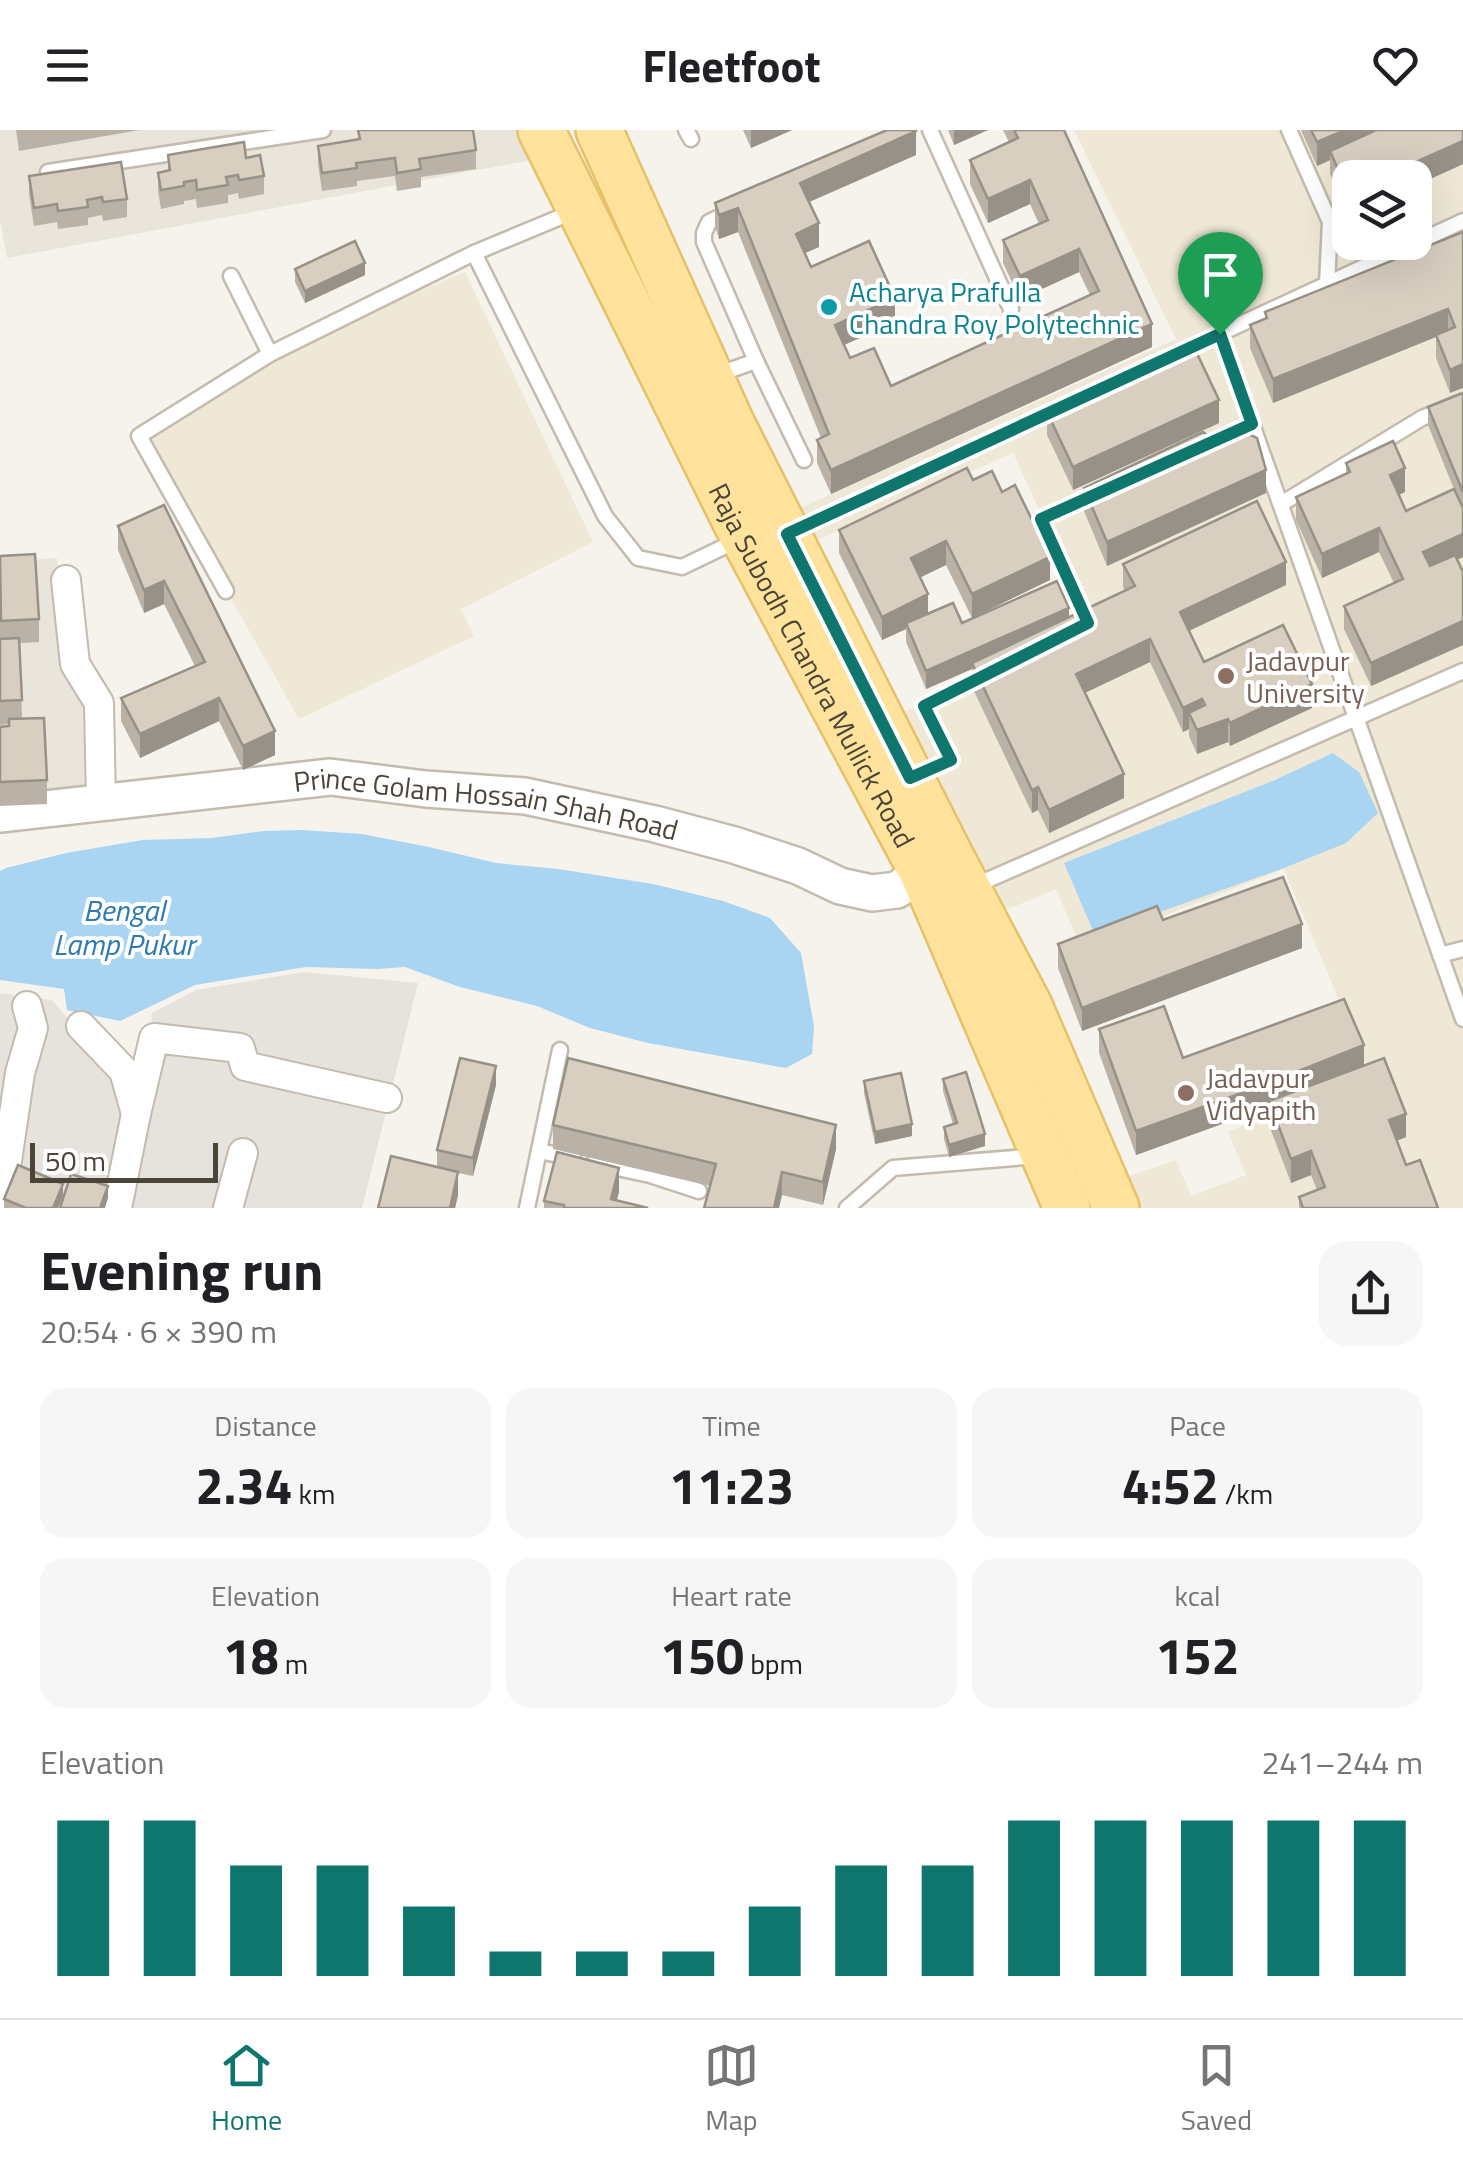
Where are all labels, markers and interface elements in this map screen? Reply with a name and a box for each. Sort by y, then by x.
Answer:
text: Fleetfoot [642,31,821,99]
icon: menu [40,38,95,93]
icon: heart [1368,38,1423,93]
map controls [1332,160,1432,260]
button: layers [1332,160,1432,260]
pin [1178,232,1263,335]
icon: arrive [1193,247,1248,302]
place label: Acharya Prafulla Chandra Roy Polytechnic [849,270,1140,345]
marker: Acharya Prafulla Chandra Roy Polytechnic [818,296,840,318]
street label: Raja Subodh Chandra Mullick Road [698,475,927,855]
place label: Jadavpur University [1246,639,1365,714]
marker: Jadavpur University [1215,665,1237,687]
street label: Prince Golam Hossain Shah Road [291,755,683,851]
water label: Bengal Lamp Pukur [53,887,198,967]
place label: Jadavpur Vidyapith [1206,1056,1316,1131]
marker: Jadavpur Vidyapith [1175,1082,1197,1104]
scale bar [30,1138,218,1182]
text: 50 m [45,1139,106,1182]
text: Evening run [40,1228,323,1311]
button: share [1318,1241,1423,1346]
text: 20:54 · 6 × 390 m [40,1307,277,1355]
text: Distance [214,1404,317,1447]
text: Time [702,1404,761,1447]
text: Pace [1169,1404,1226,1447]
text: 2.34 [196,1447,292,1523]
text: 11:23 [669,1447,794,1523]
text: 4:52 [1122,1447,1219,1523]
text: km [292,1472,335,1515]
text: /km [1219,1472,1273,1515]
text: Elevation [211,1574,320,1617]
text: Heart rate [671,1574,792,1617]
text: kcal [1175,1574,1220,1617]
text: 18 [223,1617,279,1693]
text: 150 [660,1617,744,1693]
text: 152 [1156,1617,1240,1693]
text: m [279,1642,308,1685]
text: bpm [744,1642,803,1685]
text: Elevation [40,1738,164,1786]
text: 241–244 m [1261,1738,1423,1786]
tab: Home [211,2038,282,2141]
tab: Map [704,2038,759,2141]
tab: Saved [1181,2038,1252,2141]

